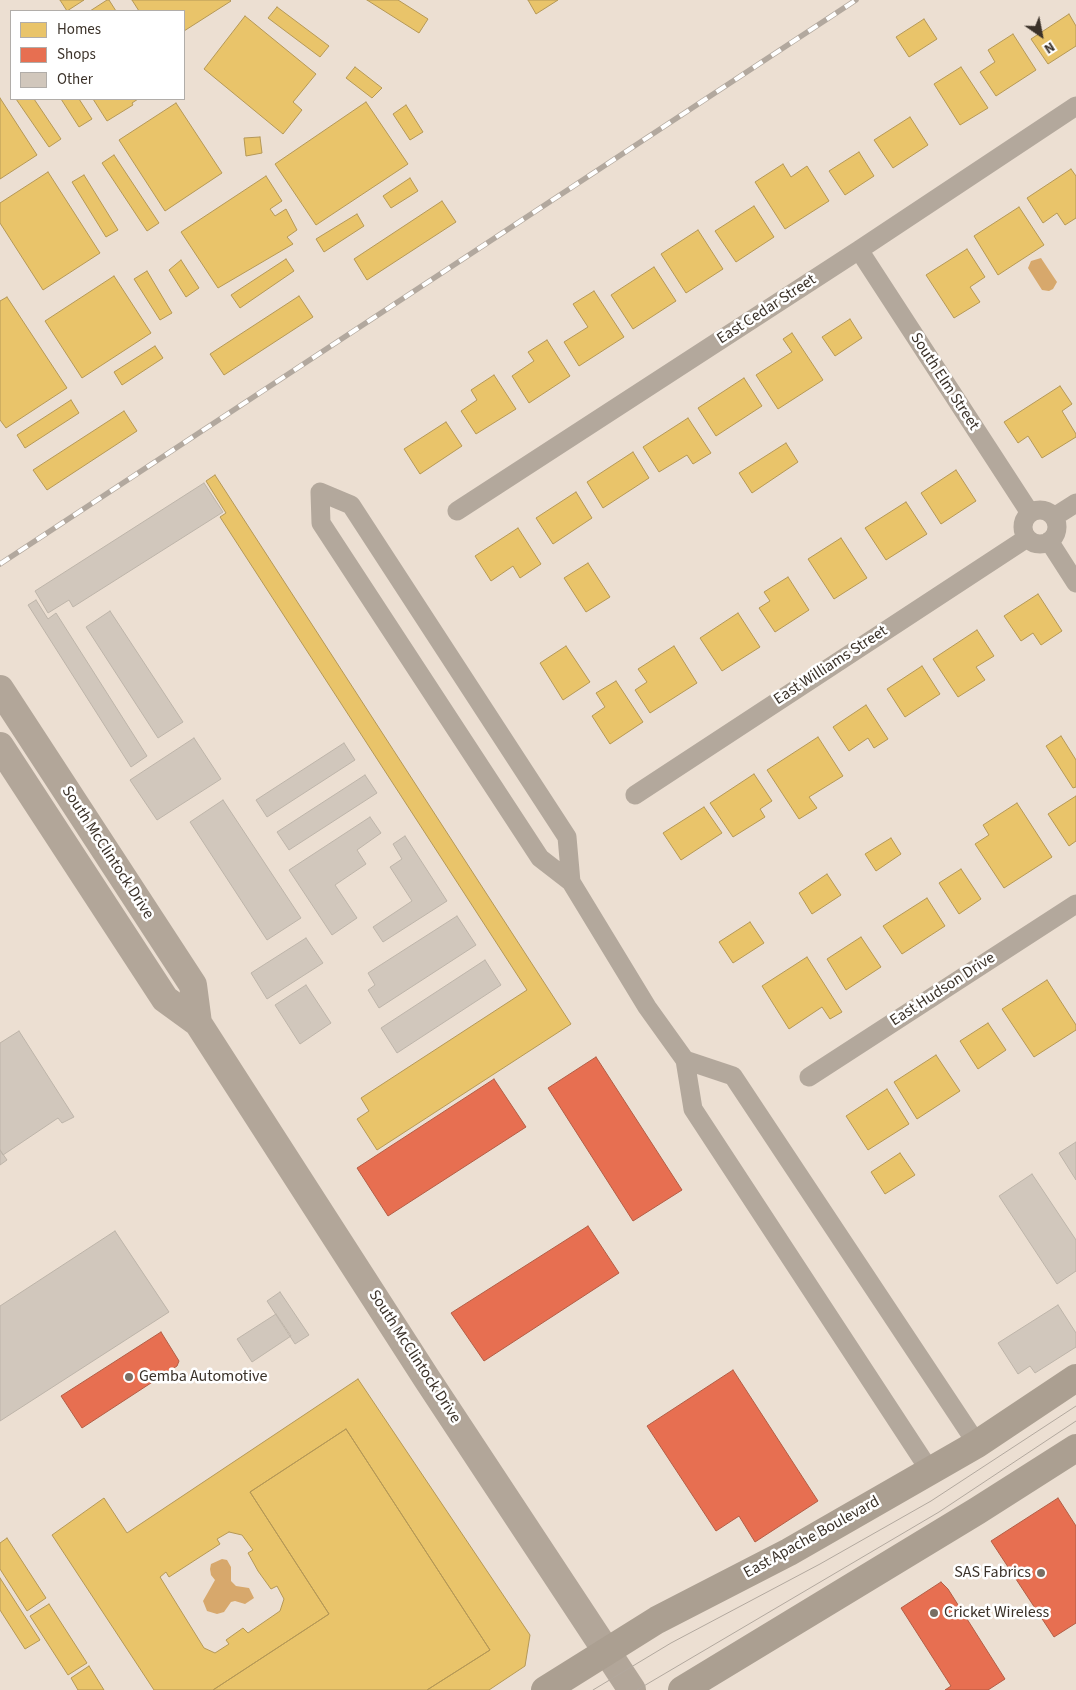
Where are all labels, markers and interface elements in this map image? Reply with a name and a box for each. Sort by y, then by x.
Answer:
legend [10,10,185,100]
north arrow [1016,10,1066,60]
text: Homes [57,19,101,40]
text: N [1040,37,1059,59]
text: Shops [57,44,96,65]
text: Other [57,69,93,90]
street label: East Cedar Street [714,271,820,349]
street label: South Elm Street [905,330,983,434]
street label: East Williams Street [771,622,891,710]
street label: South McClintock Drive [57,783,157,923]
street label: East Hudson Drive [887,949,999,1031]
street label: South McClintock Drive [364,1287,464,1427]
place label: Gemba Automotive [139,1367,267,1387]
marker: Gemba Automotive [123,1371,135,1383]
street label: East Apache Boulevard [741,1493,883,1583]
place label: SAS Fabrics [954,1563,1031,1583]
marker: SAS Fabrics [1035,1567,1047,1579]
place label: Cricket Wireless [944,1603,1049,1623]
marker: Cricket Wireless [928,1607,940,1619]

